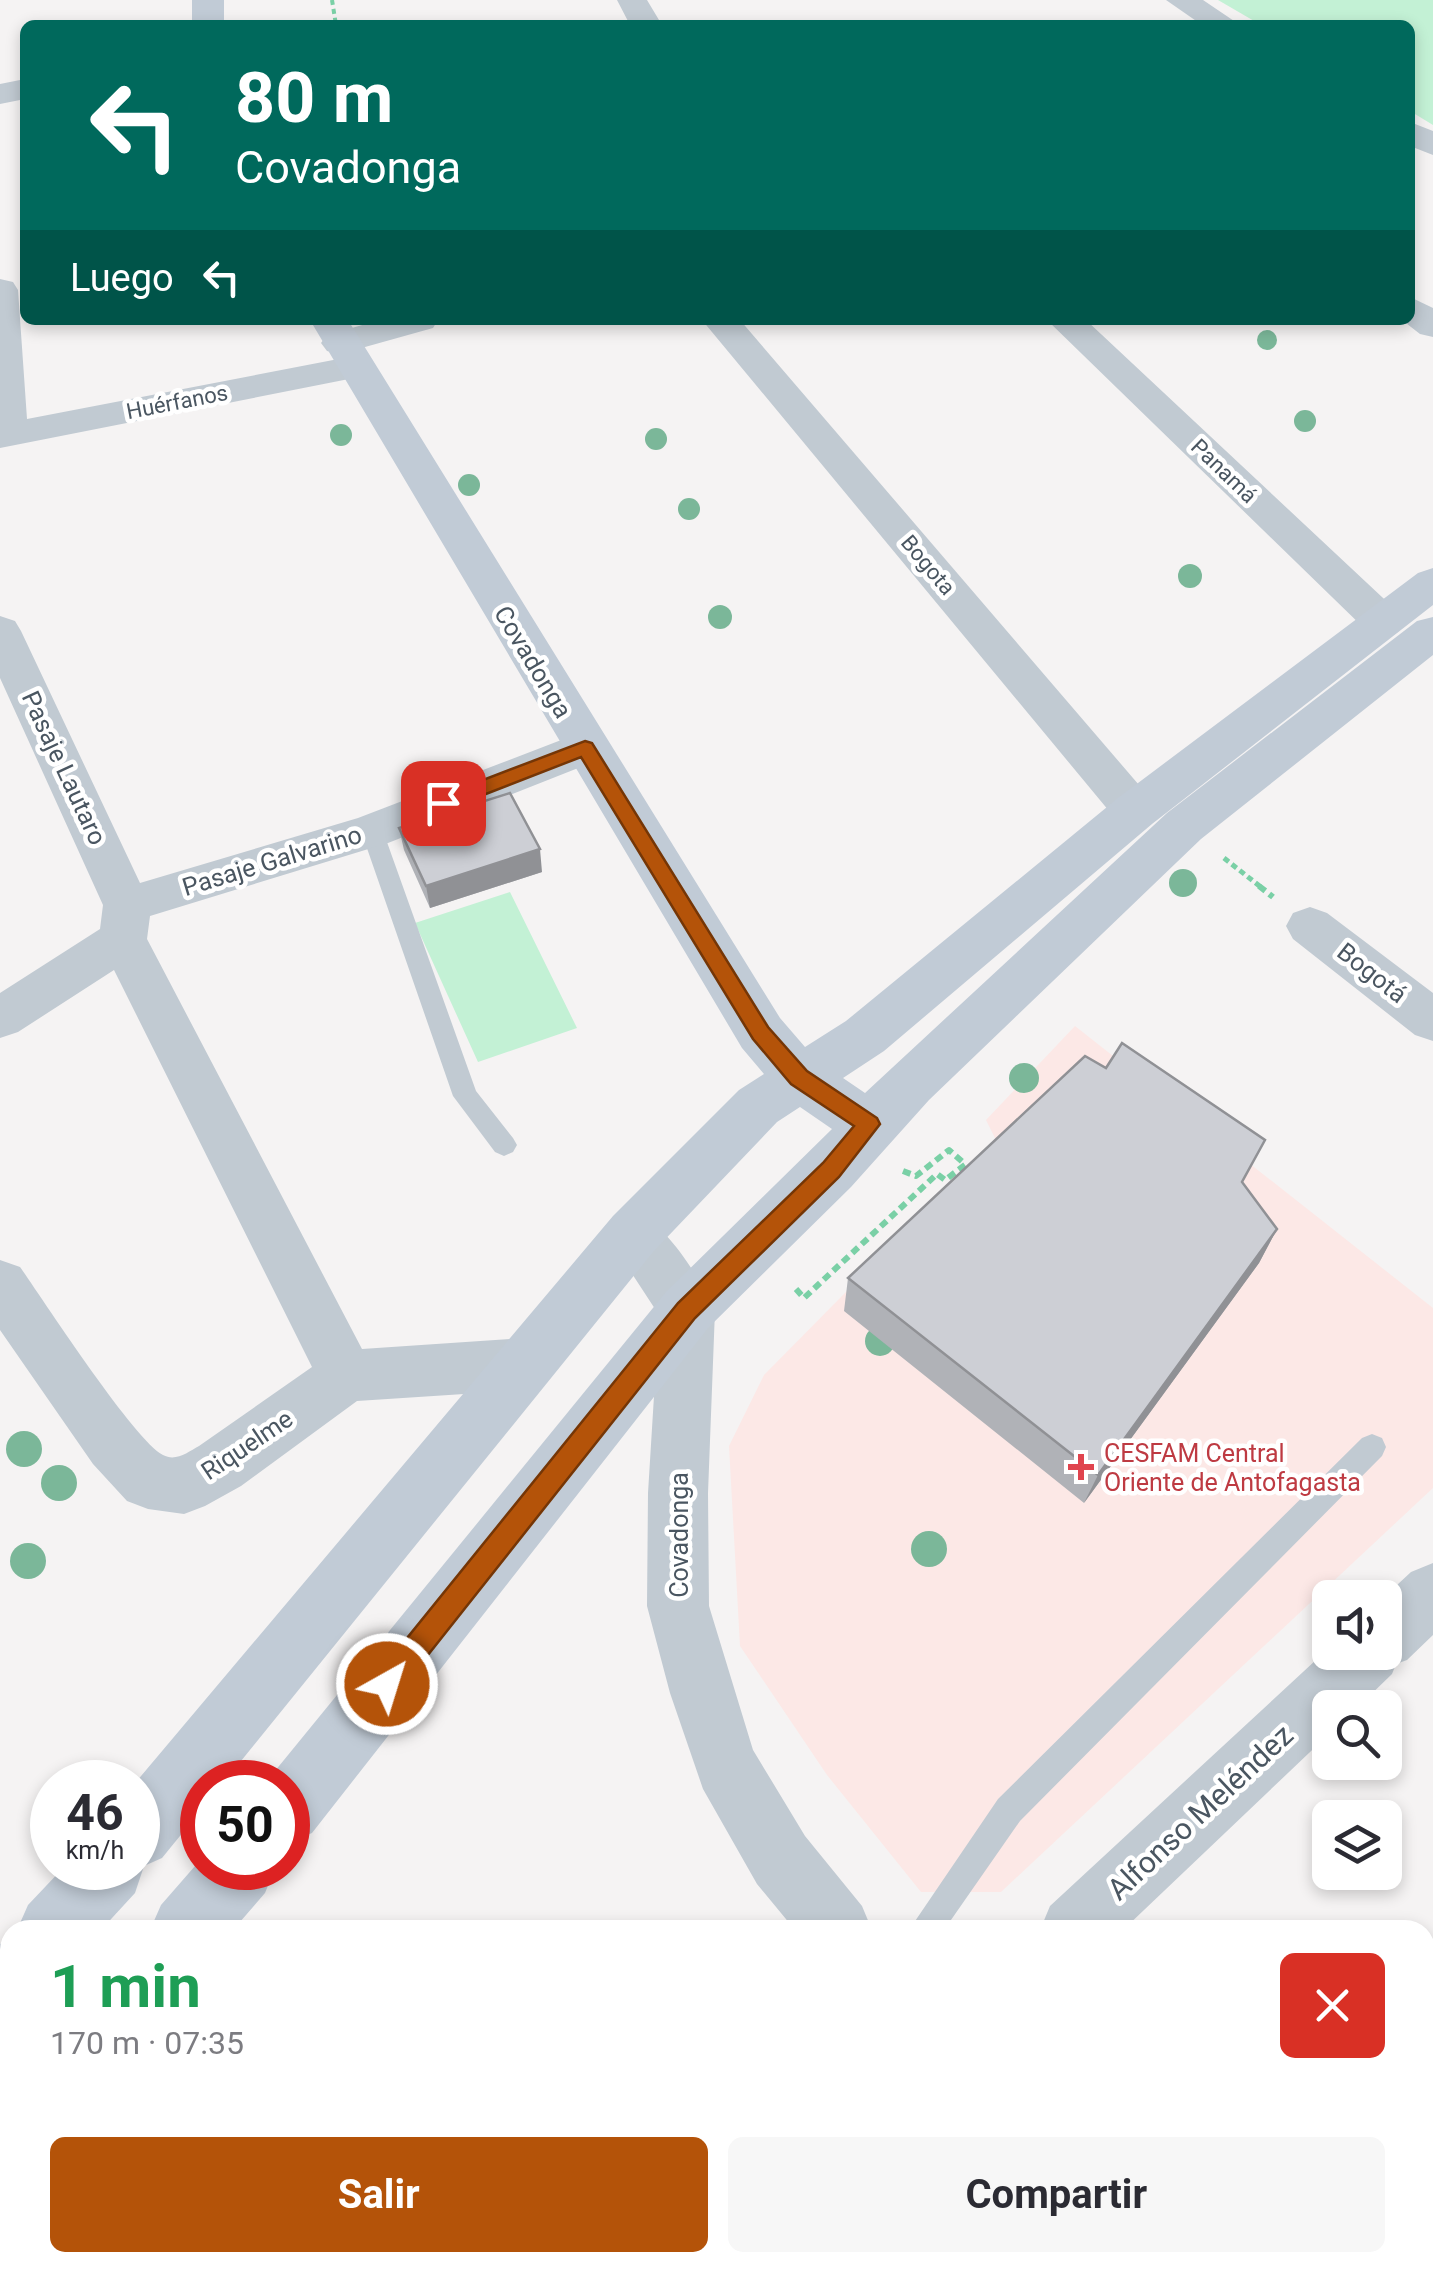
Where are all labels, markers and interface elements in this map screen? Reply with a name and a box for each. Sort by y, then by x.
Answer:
text: 80 m [235,57,393,139]
icon: left [70,60,200,190]
text: Covadonga [235,141,461,194]
icon: left [194,250,249,305]
text: Luego [70,256,174,300]
street label: Huérfanos [124,380,230,424]
street label: Panamá [1186,434,1262,508]
street label: Bogota [896,530,960,600]
street label: Covadonga [488,601,578,723]
street label: Pasaje Lautaro [16,687,112,849]
pin [401,761,486,846]
icon: arrive [416,776,471,831]
street label: Pasaje Galvarino [179,820,365,902]
street label: Bogotá [1332,937,1412,1009]
street label: Riquelme [196,1404,298,1486]
place label: CESFAM Central Oriente de Antofagasta [1104,1439,1361,1497]
marker: CESFAM Central Oriente de Antofagasta [1068,1454,1094,1480]
street label: Covadonga [665,1472,694,1598]
map controls [1312,1580,1402,1890]
button: sound [1312,1580,1402,1670]
position arrow [335,1632,439,1736]
button: search [1312,1690,1402,1780]
street label: Alfonso Meléndez [1100,1717,1300,1907]
speed limit sign: 50 [180,1760,310,1890]
text: 46 [66,1784,124,1842]
button: layers [1312,1800,1402,1890]
text: km/h [66,1836,124,1865]
text: 1 min [50,1951,201,2022]
button: close [1280,1953,1385,2058]
text: 170 m · 07:35 [50,2024,244,2062]
button: Salir [50,2137,708,2252]
button: Compartir [728,2137,1385,2252]

